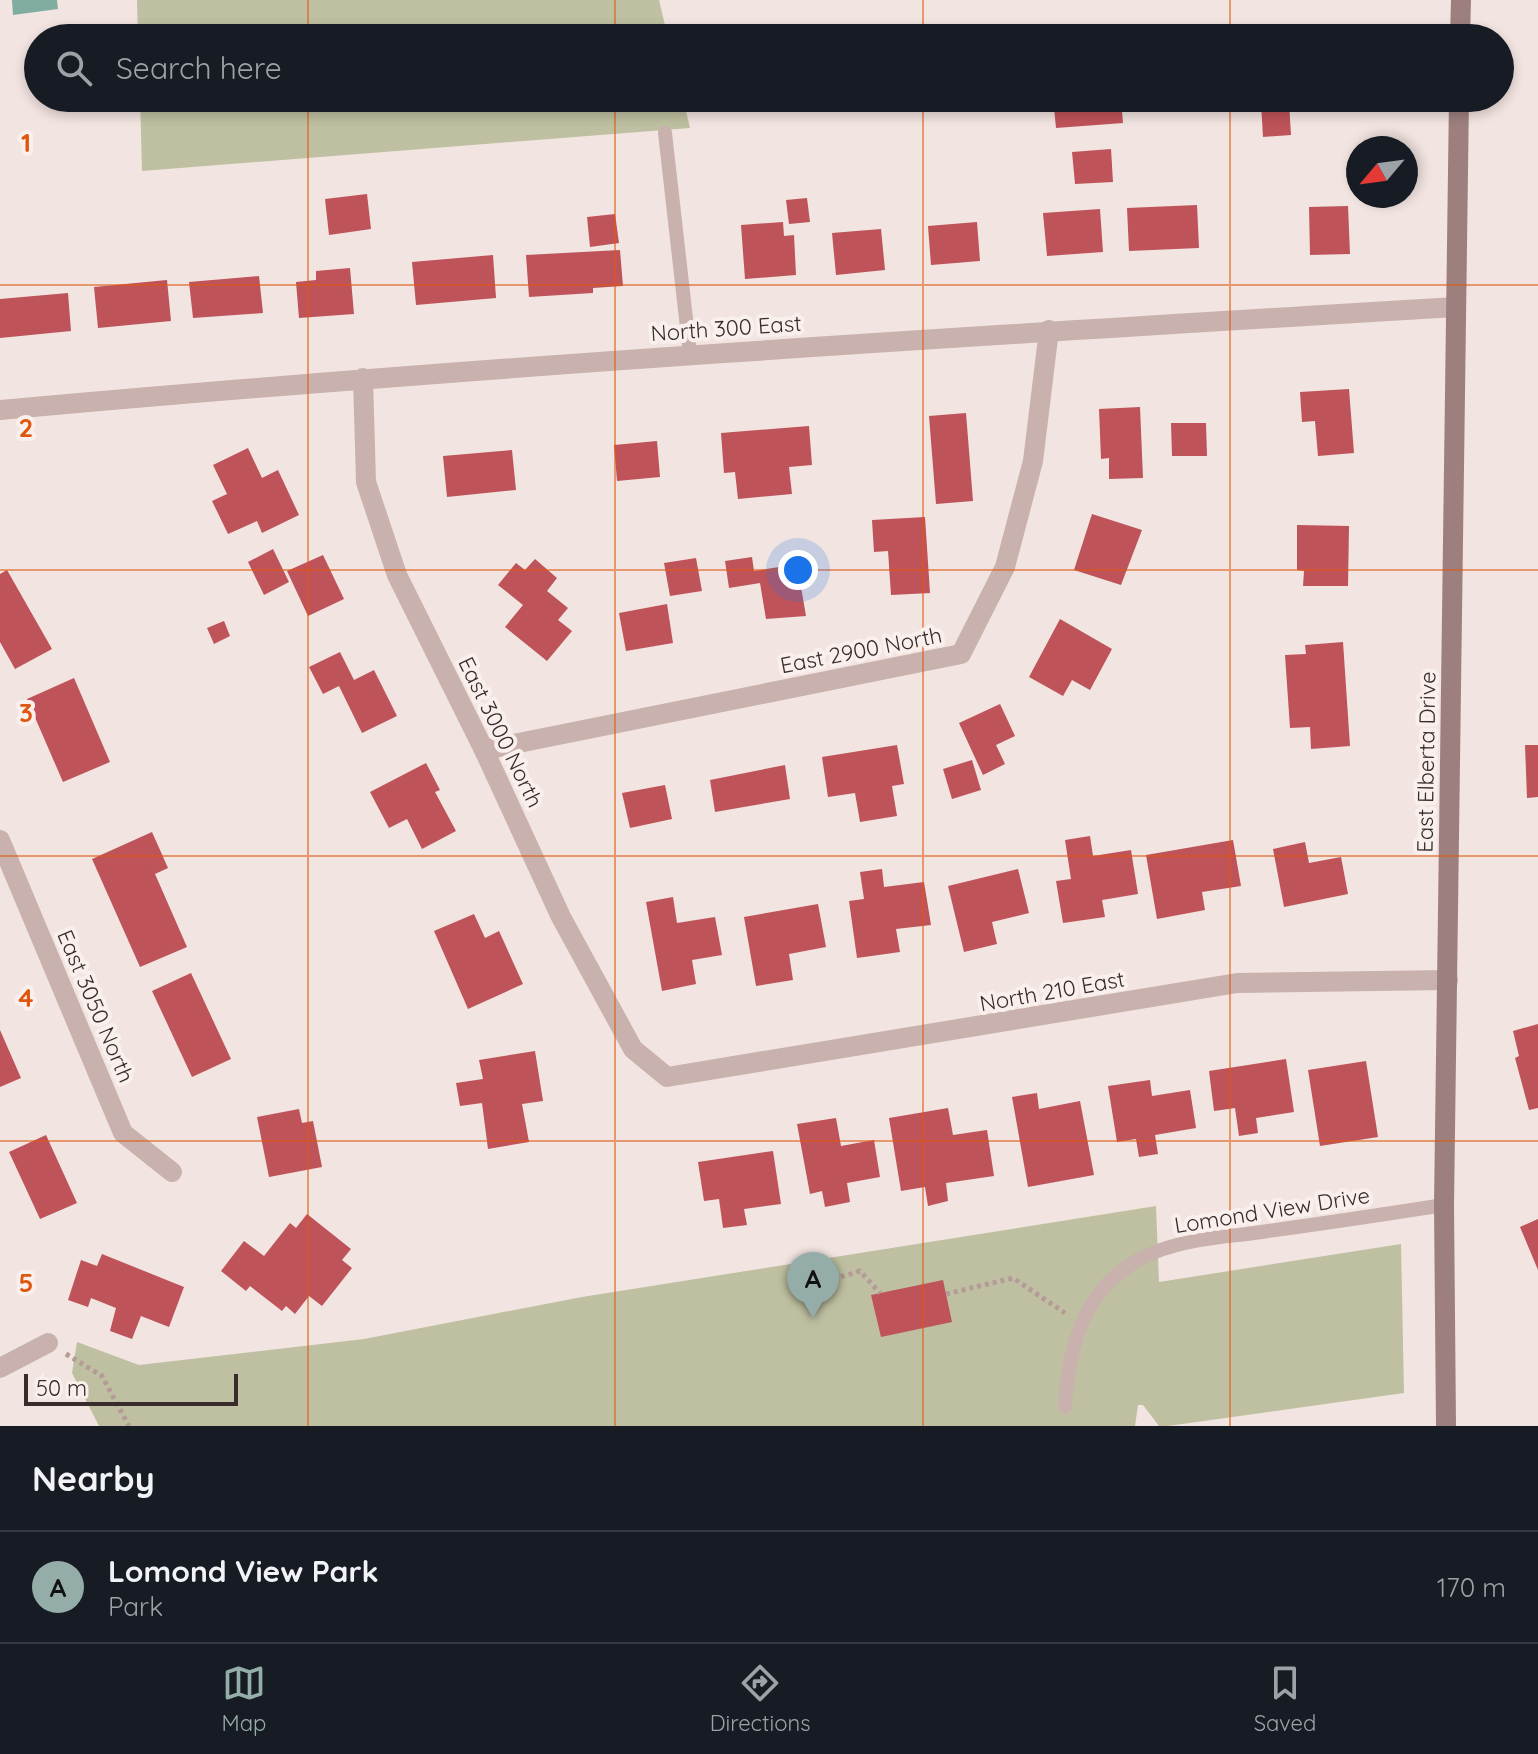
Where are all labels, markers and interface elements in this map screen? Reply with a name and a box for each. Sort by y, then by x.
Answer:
search box [24,24,1514,112]
icon: search [52,46,96,90]
text: Search here [116,49,282,87]
text: 1 [21,126,31,159]
north arrow [1346,136,1418,208]
street label: North 300 East [650,309,802,347]
text: 2 [19,411,33,444]
your location [778,550,818,590]
street label: East 2900 North [778,621,944,679]
street label: East 3000 North [452,652,550,812]
street label: East Elberta Drive [1410,671,1442,853]
text: 3 [19,696,33,729]
street label: East 3050 North [51,925,141,1087]
street label: North 210 East [977,964,1127,1018]
text: 4 [18,981,34,1014]
street label: Lomond View Drive [1172,1181,1372,1239]
pin: A [787,1252,839,1318]
text: 5 [19,1266,33,1299]
scale bar [24,1370,238,1406]
text: 50 m [36,1374,87,1402]
text: Nearby [32,1457,155,1500]
text: Lomond View Park [108,1552,379,1590]
text: A [50,1571,66,1604]
text: 170 m [1437,1571,1506,1604]
text: Park [108,1590,163,1623]
tab: Map [222,1661,266,1737]
tab: Directions [710,1661,810,1737]
tab: Saved [1254,1661,1316,1737]

